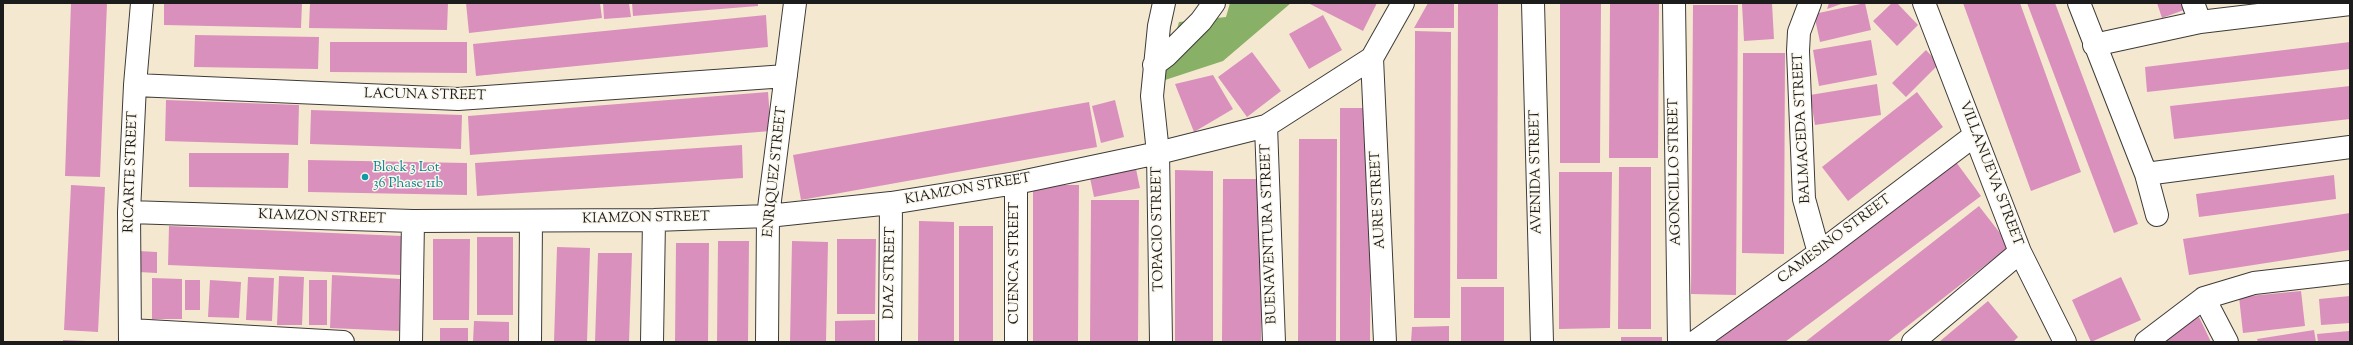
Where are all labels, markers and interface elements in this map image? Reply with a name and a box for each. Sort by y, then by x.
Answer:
street label: BALMACEDA STREET [1791,52,1815,204]
street label: LACUNA STREET [364,87,486,105]
street label: AGONCILLO STREET [1666,98,1686,246]
street label: VILLANUEVA STREET [1955,99,2025,249]
street label: ENRIQUEZ STREET [761,106,791,238]
street label: AVENIDA STREET [1528,110,1546,234]
street label: RICARTE STREET [121,111,143,233]
street label: BUENAVENTURA STREET [1258,143,1282,325]
street label: AURE STREET [1368,150,1390,250]
place label: Block 3 Lot 36 Phase 11b [373,161,443,194]
street label: TOPACIO STREET [1150,166,1168,292]
street label: KIAMZON STREET [904,171,1032,209]
marker: Block 3 Lot 36 Phase 11b [360,172,370,182]
street label: CAMESINO STREET [1775,192,1895,288]
street label: CUENCA STREET [1008,202,1024,324]
street label: KIAMZON STREET [258,207,386,229]
street label: KIAMZON STREET [582,209,710,229]
street label: DIAZ STREET [882,226,900,320]

